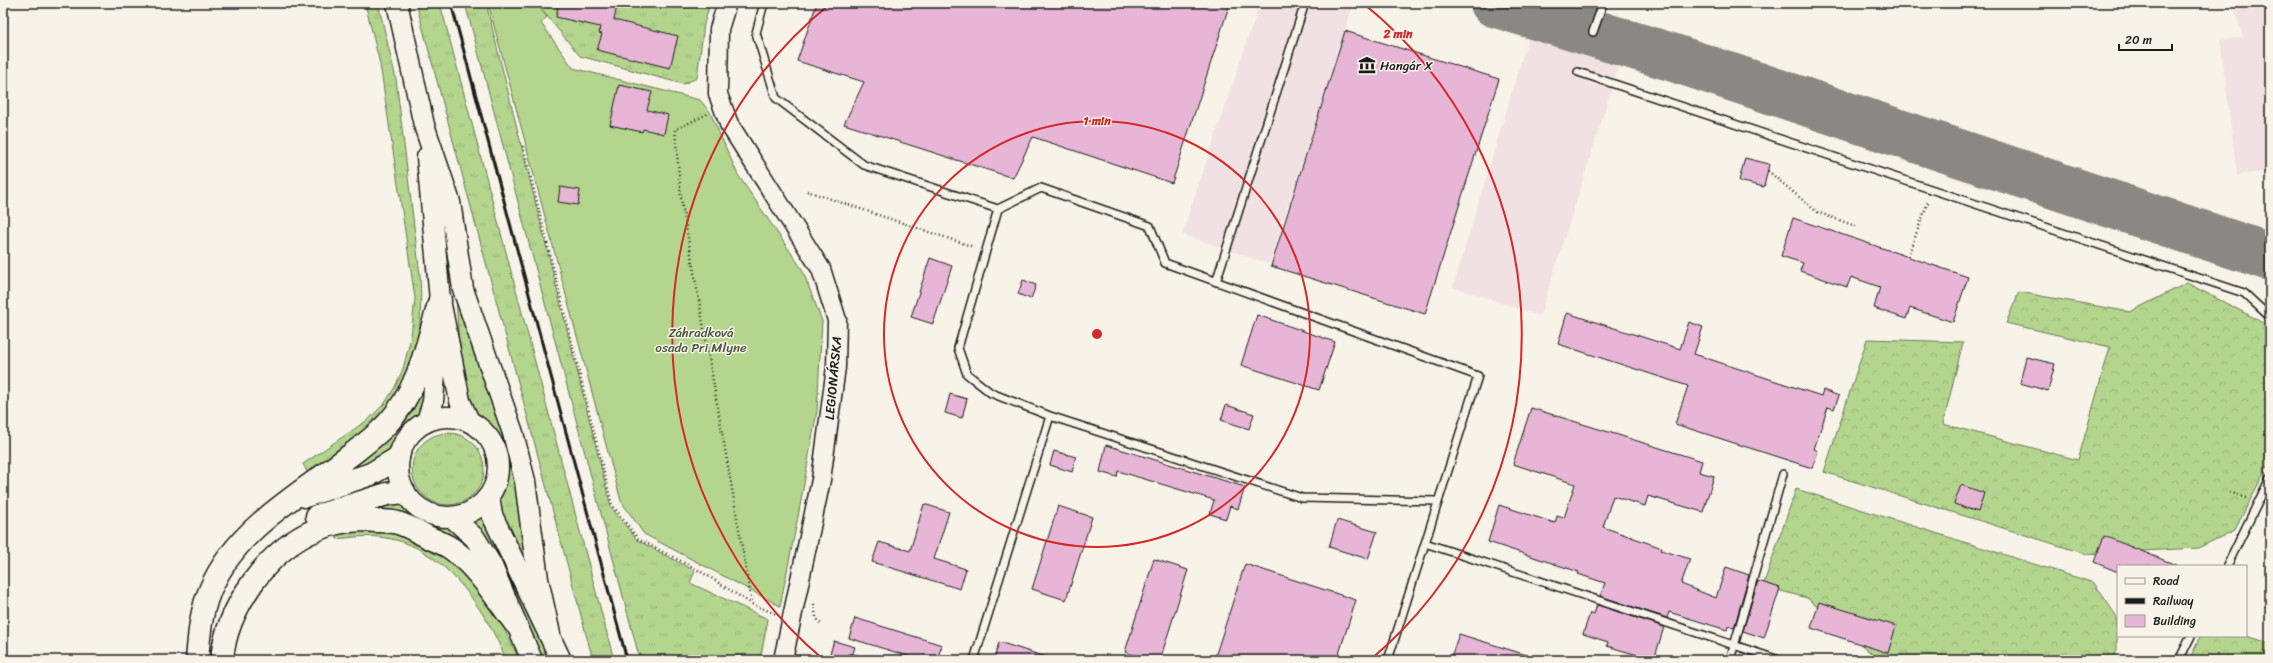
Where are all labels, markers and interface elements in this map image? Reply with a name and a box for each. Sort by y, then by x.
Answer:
text: 2 min [1382,23,1413,45]
scale bar [2119,26,2172,52]
text: 20 m [2125,29,2152,51]
place label: Hangár X [1380,54,1434,77]
museum icon: Hangár X [1357,55,1377,75]
text: 1 min [1083,110,1111,132]
park label: Záhradková osada Pri Mlyne [655,321,747,359]
centre of rings [1090,327,1104,341]
street label: LEGIONÁRSKA [818,335,848,421]
legend [2117,565,2247,637]
text: Road [2153,570,2180,592]
text: Railway [2153,590,2194,612]
text: Building [2153,610,2196,632]

